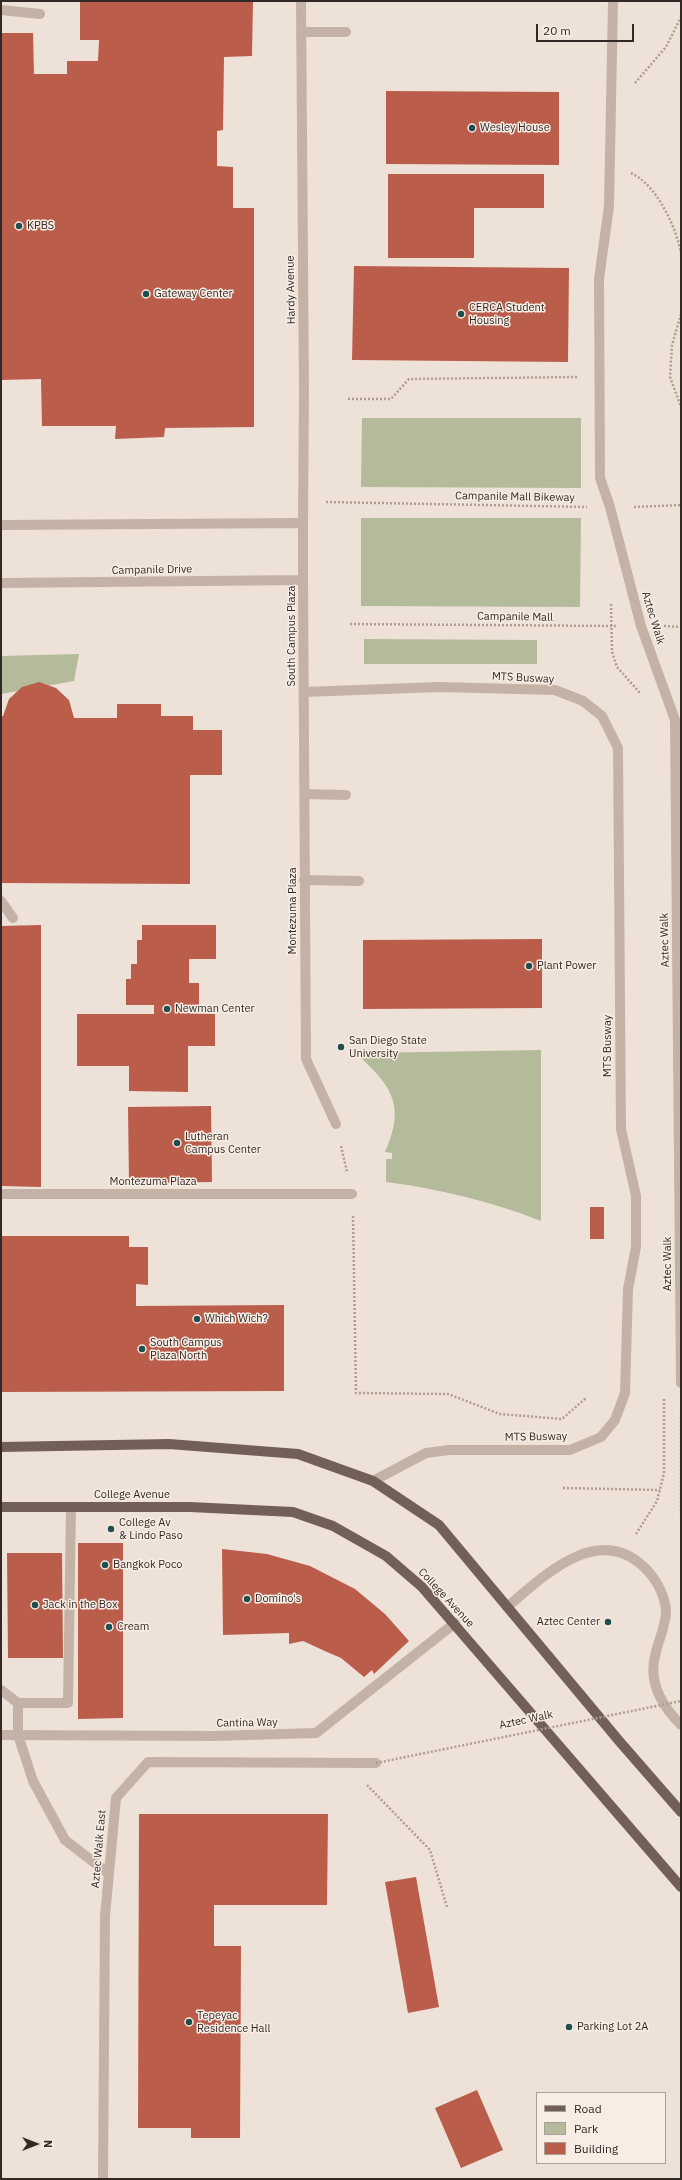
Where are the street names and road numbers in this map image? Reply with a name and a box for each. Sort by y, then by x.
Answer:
street label: Hardy Avenue [284,255,298,325]
street label: Campanile Mall Bikeway [455,489,575,505]
street label: Campanile Drive [112,563,192,577]
street label: South Campus Plaza [285,586,299,686]
street label: Aztec Walk [639,590,667,646]
street label: Campanile Mall [477,610,553,624]
street label: MTS Busway [491,670,555,686]
street label: Montezuma Plaza [286,867,300,955]
street label: Aztec Walk [658,913,672,967]
street label: MTS Busway [601,1015,615,1077]
street label: Montezuma Plaza [109,1175,197,1189]
street label: Aztec Walk [661,1237,675,1291]
street label: MTS Busway [505,1430,567,1444]
street label: College Avenue [94,1488,170,1502]
street label: College Avenue [415,1566,477,1630]
street label: Aztec Walk [498,1708,554,1732]
street label: Cantina Way [216,1716,278,1730]
street label: Aztec Walk East [89,1809,109,1889]

